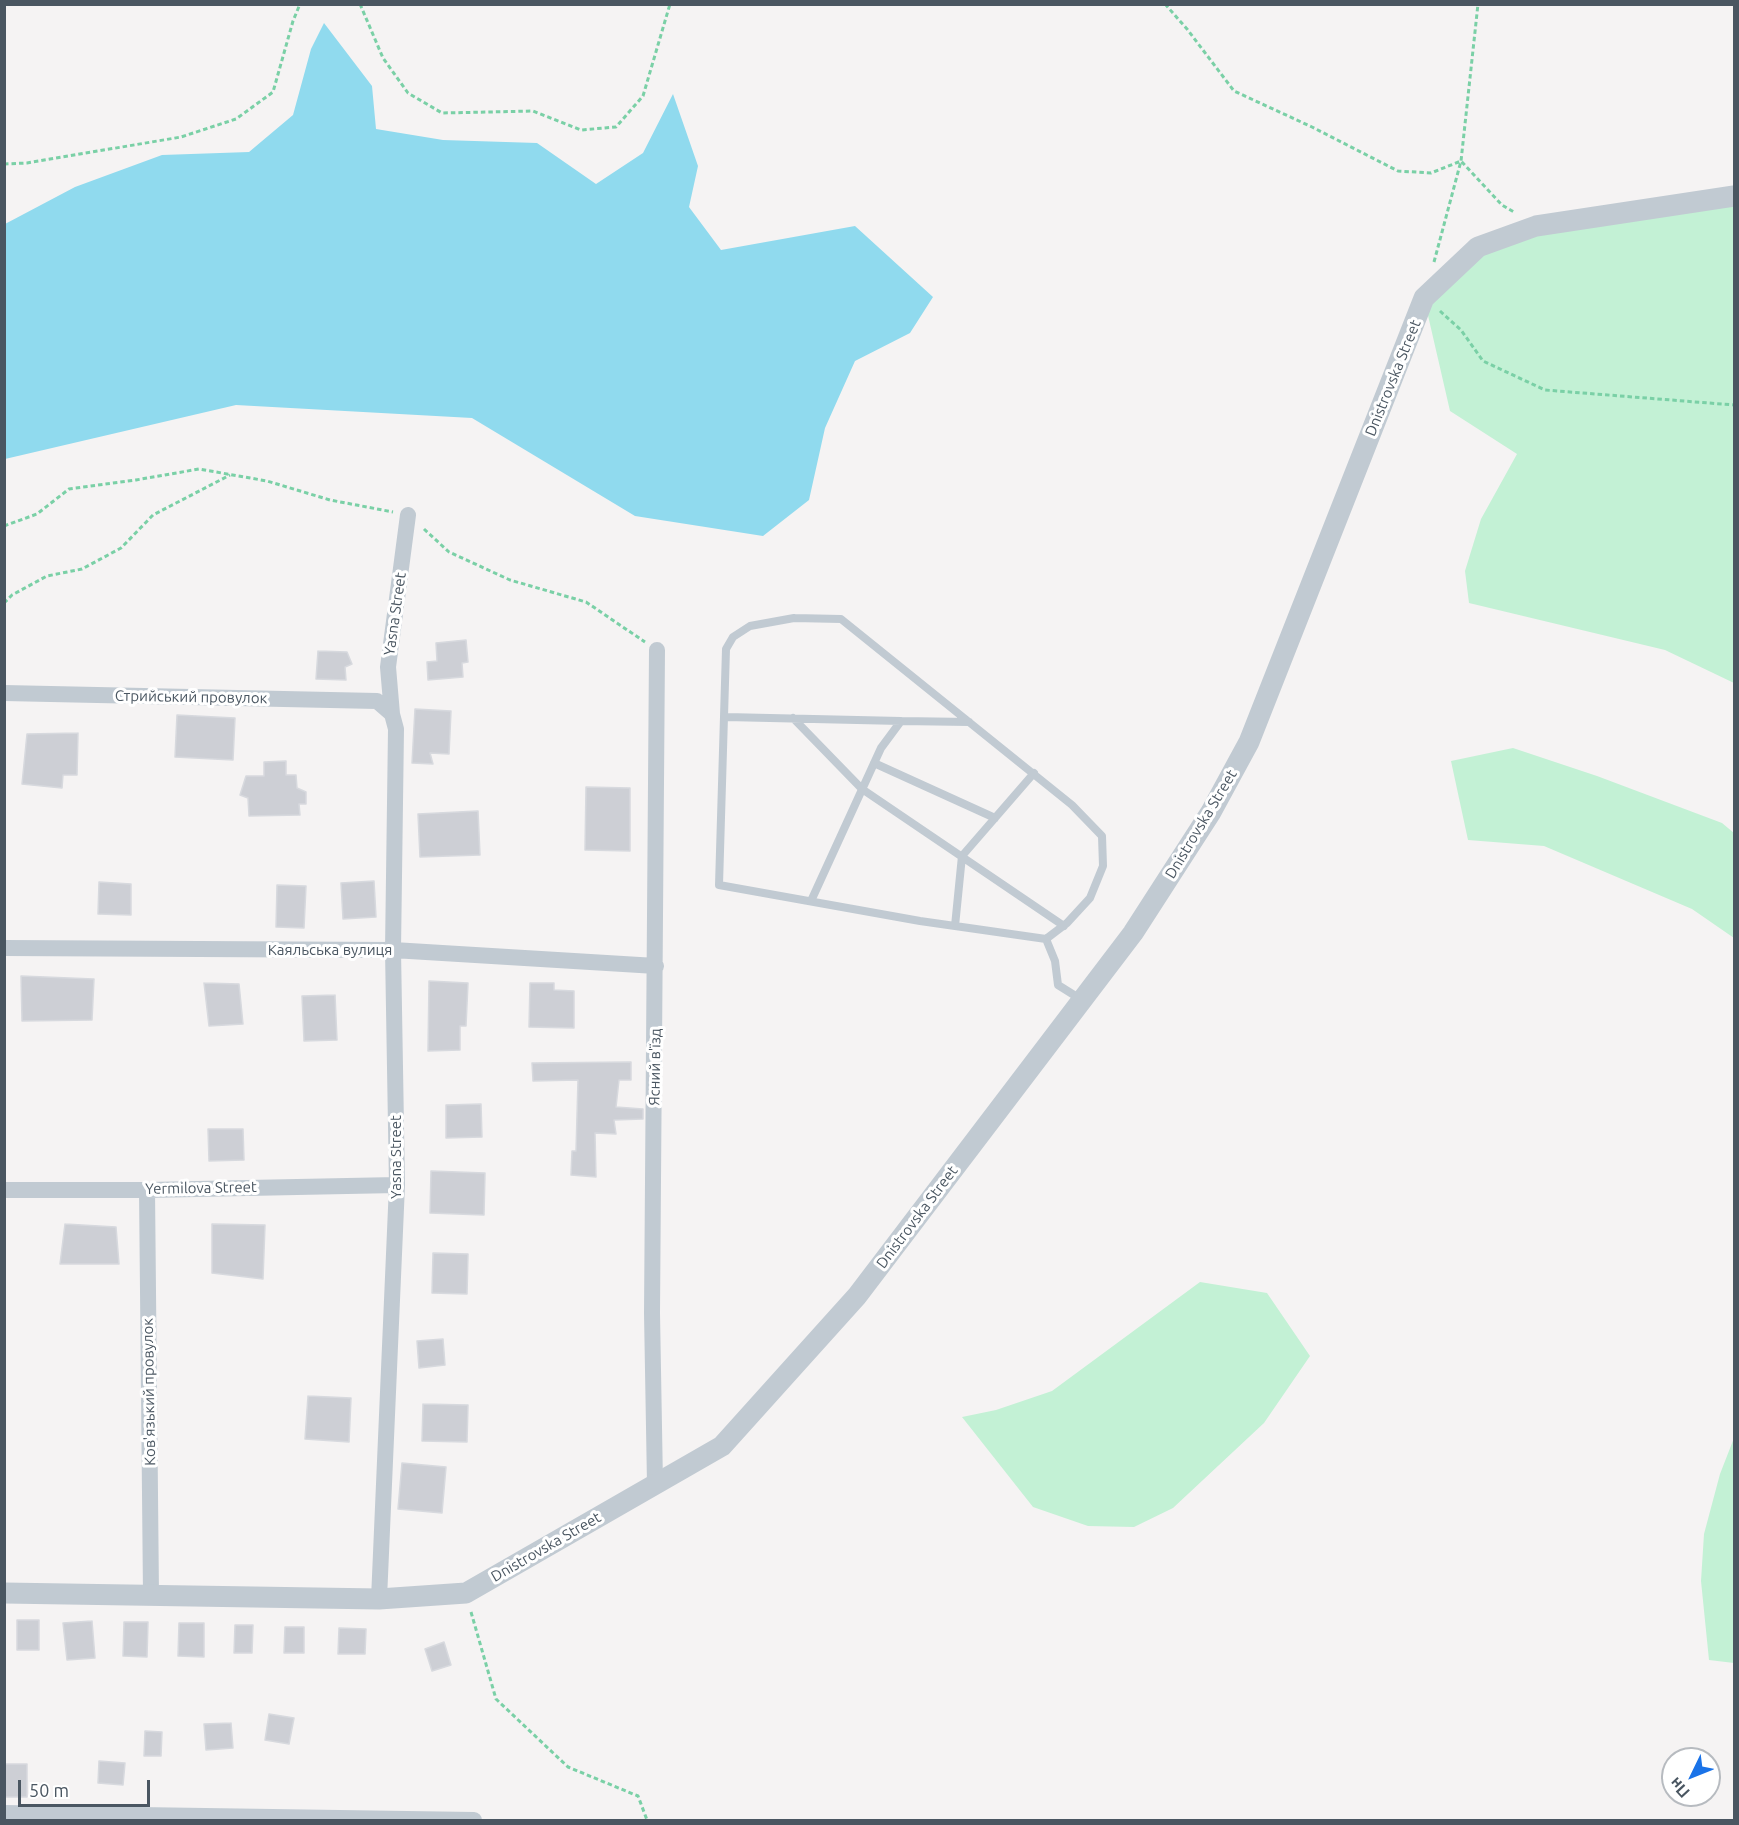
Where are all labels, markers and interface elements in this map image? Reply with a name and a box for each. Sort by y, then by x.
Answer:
street label: Dnistrovska Street [1361,317,1425,439]
street label: Yasna Street [380,571,410,657]
street label: Стрийський провулок [115,687,267,707]
street label: Dnistrovska Street [1161,766,1241,882]
street label: Каяльська вулиця [268,941,392,959]
street label: Ясний в'їзд [645,1028,665,1106]
street label: Yasna Street [387,1115,405,1199]
street label: Dnistrovska Street [872,1162,962,1272]
street label: Yermilova Street [145,1178,257,1198]
street label: Ков'язький провулок [139,1318,159,1466]
street label: Dnistrovska Street [488,1508,604,1586]
north arrow [1661,1747,1721,1807]
scale bar [21,1768,153,1806]
text: Пн [1666,1774,1693,1802]
text: 50 m [29,1780,69,1800]

